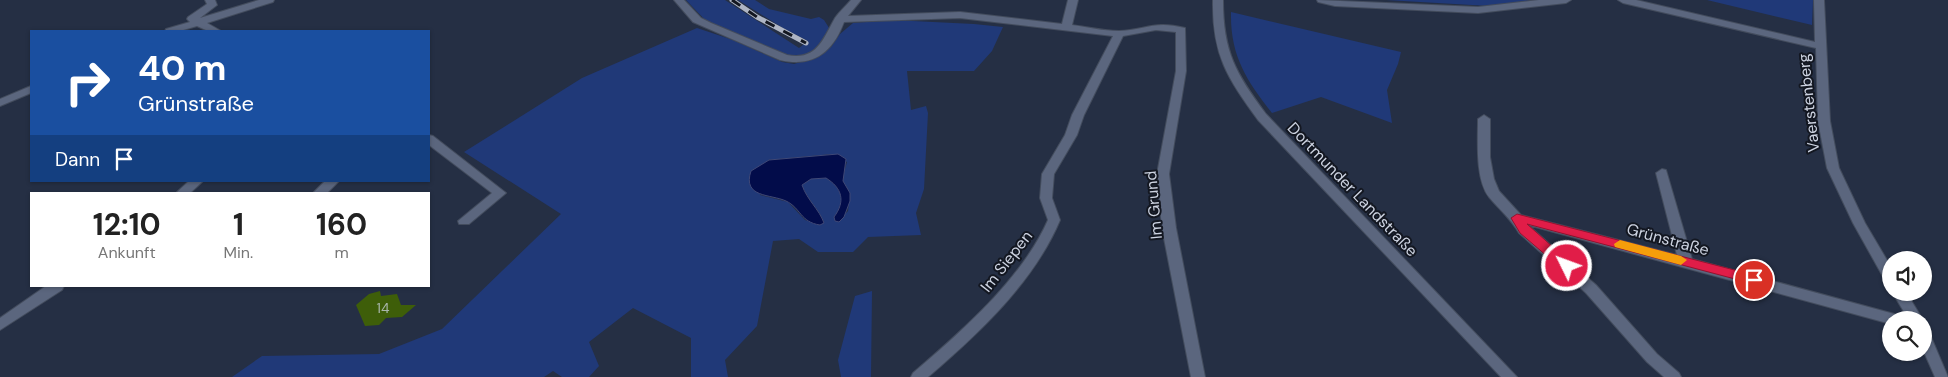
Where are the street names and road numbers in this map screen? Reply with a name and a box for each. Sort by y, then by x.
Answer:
street label: Vaerstenberg [1793,52,1824,153]
street label: Dortmunder Landstraße [1283,118,1422,261]
street label: Im Grund [1140,170,1167,240]
street label: Grünstraße [1624,218,1711,261]
street label: Im Siepen [976,226,1037,296]

